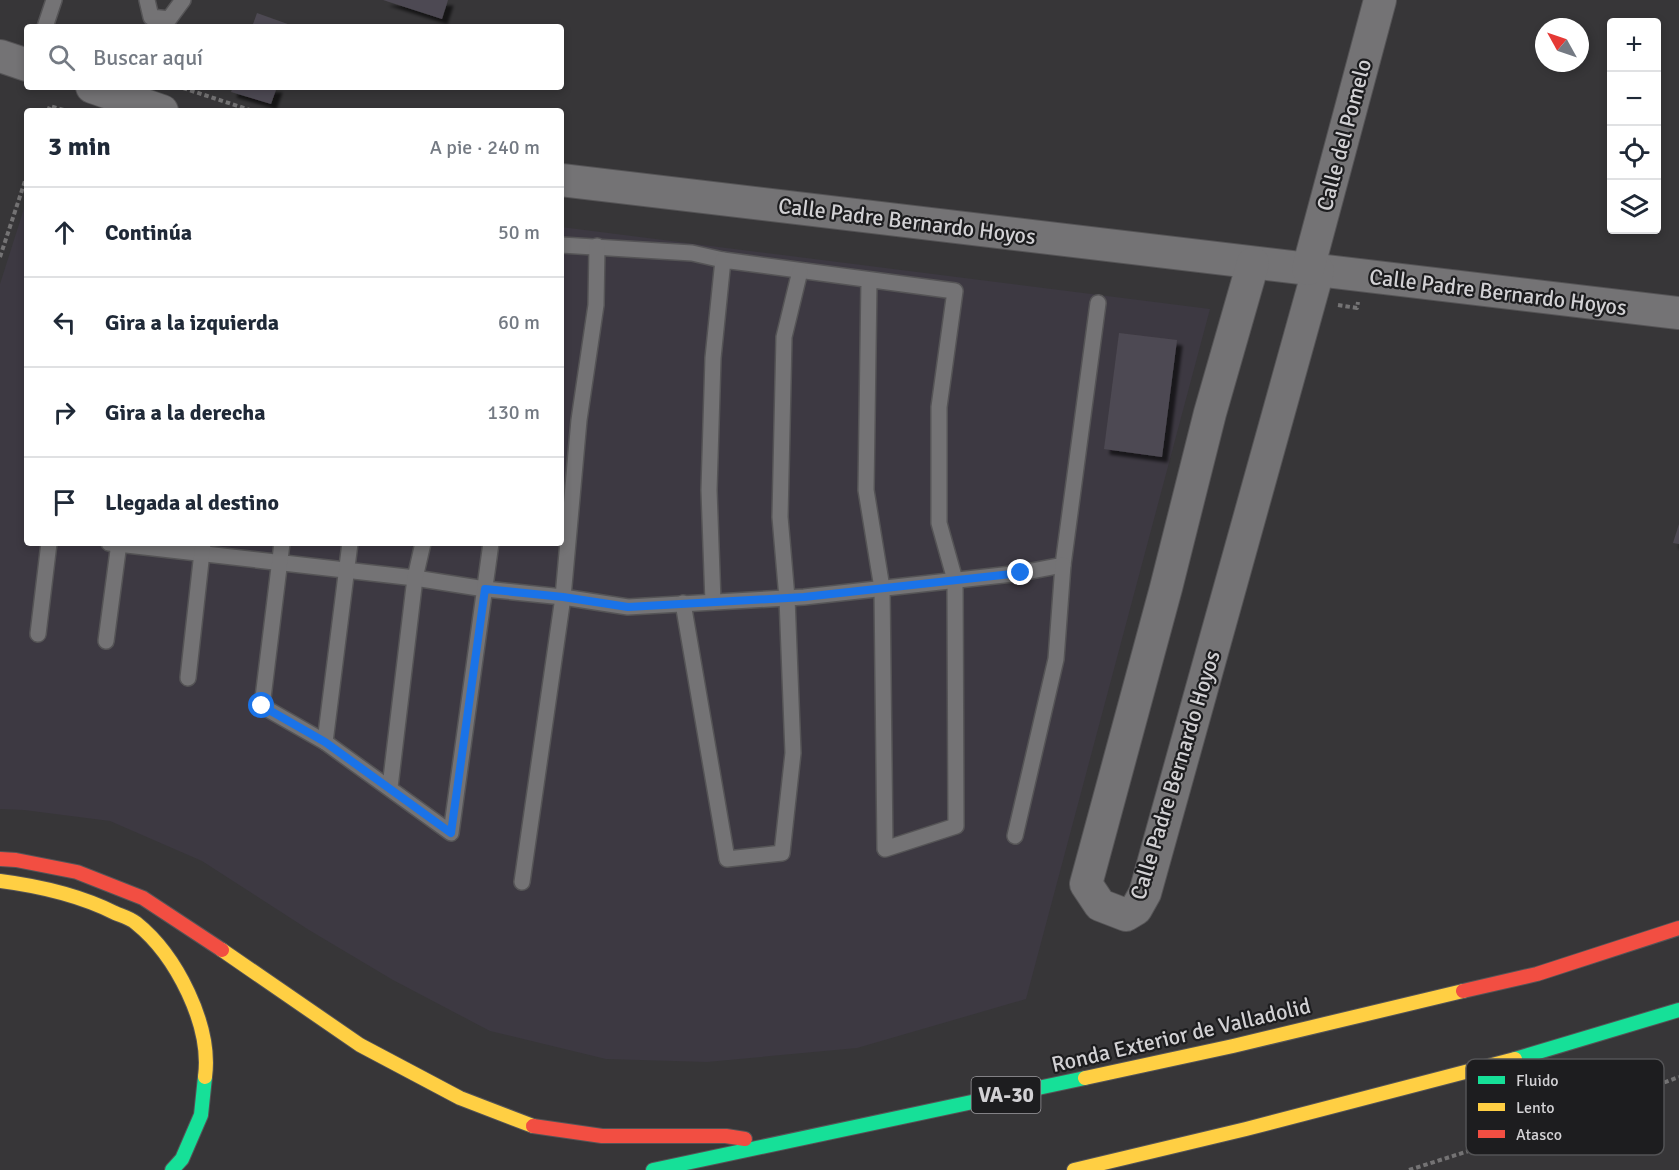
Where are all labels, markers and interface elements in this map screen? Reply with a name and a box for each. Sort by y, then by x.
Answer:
north arrow [1535,18,1589,72]
map controls [1607,18,1661,234]
button: + [1607,18,1661,72]
search box [24,24,564,90]
icon: search [45,41,78,74]
text: Buscar aquí [93,44,203,71]
street label: Calle del Pomelo [1311,56,1377,214]
button: − [1607,72,1661,126]
button: locate [1607,126,1661,180]
text: 3 min [48,131,111,163]
text: A pie · 240 m [430,135,540,160]
button: layers [1607,180,1661,234]
street label: Calle Padre Bernardo Hoyos [777,192,1037,250]
icon: ahead [48,216,81,249]
text: Continúa [105,219,192,246]
text: 50 m [498,220,540,245]
street label: Calle Padre Bernardo Hoyos [1368,263,1628,321]
icon: left [48,306,81,339]
text: Gira a la izquierda [105,309,279,336]
text: 60 m [498,310,540,335]
icon: right [48,396,81,429]
text: Gira a la derecha [105,399,266,426]
text: 130 m [487,400,540,425]
icon: arrive [48,486,81,519]
text: Llegada al destino [105,489,279,516]
route end [1007,559,1033,585]
street label: Calle Padre Bernardo Hoyos [1124,647,1226,903]
route start [248,692,274,718]
street label: Ronda Exterior de Valladolid [1049,992,1313,1078]
legend [1466,1059,1664,1155]
text: Fluido [1516,1071,1559,1091]
road number: VA-30 [972,1077,1040,1113]
text: Lento [1516,1098,1554,1118]
text: Atasco [1516,1125,1562,1145]

